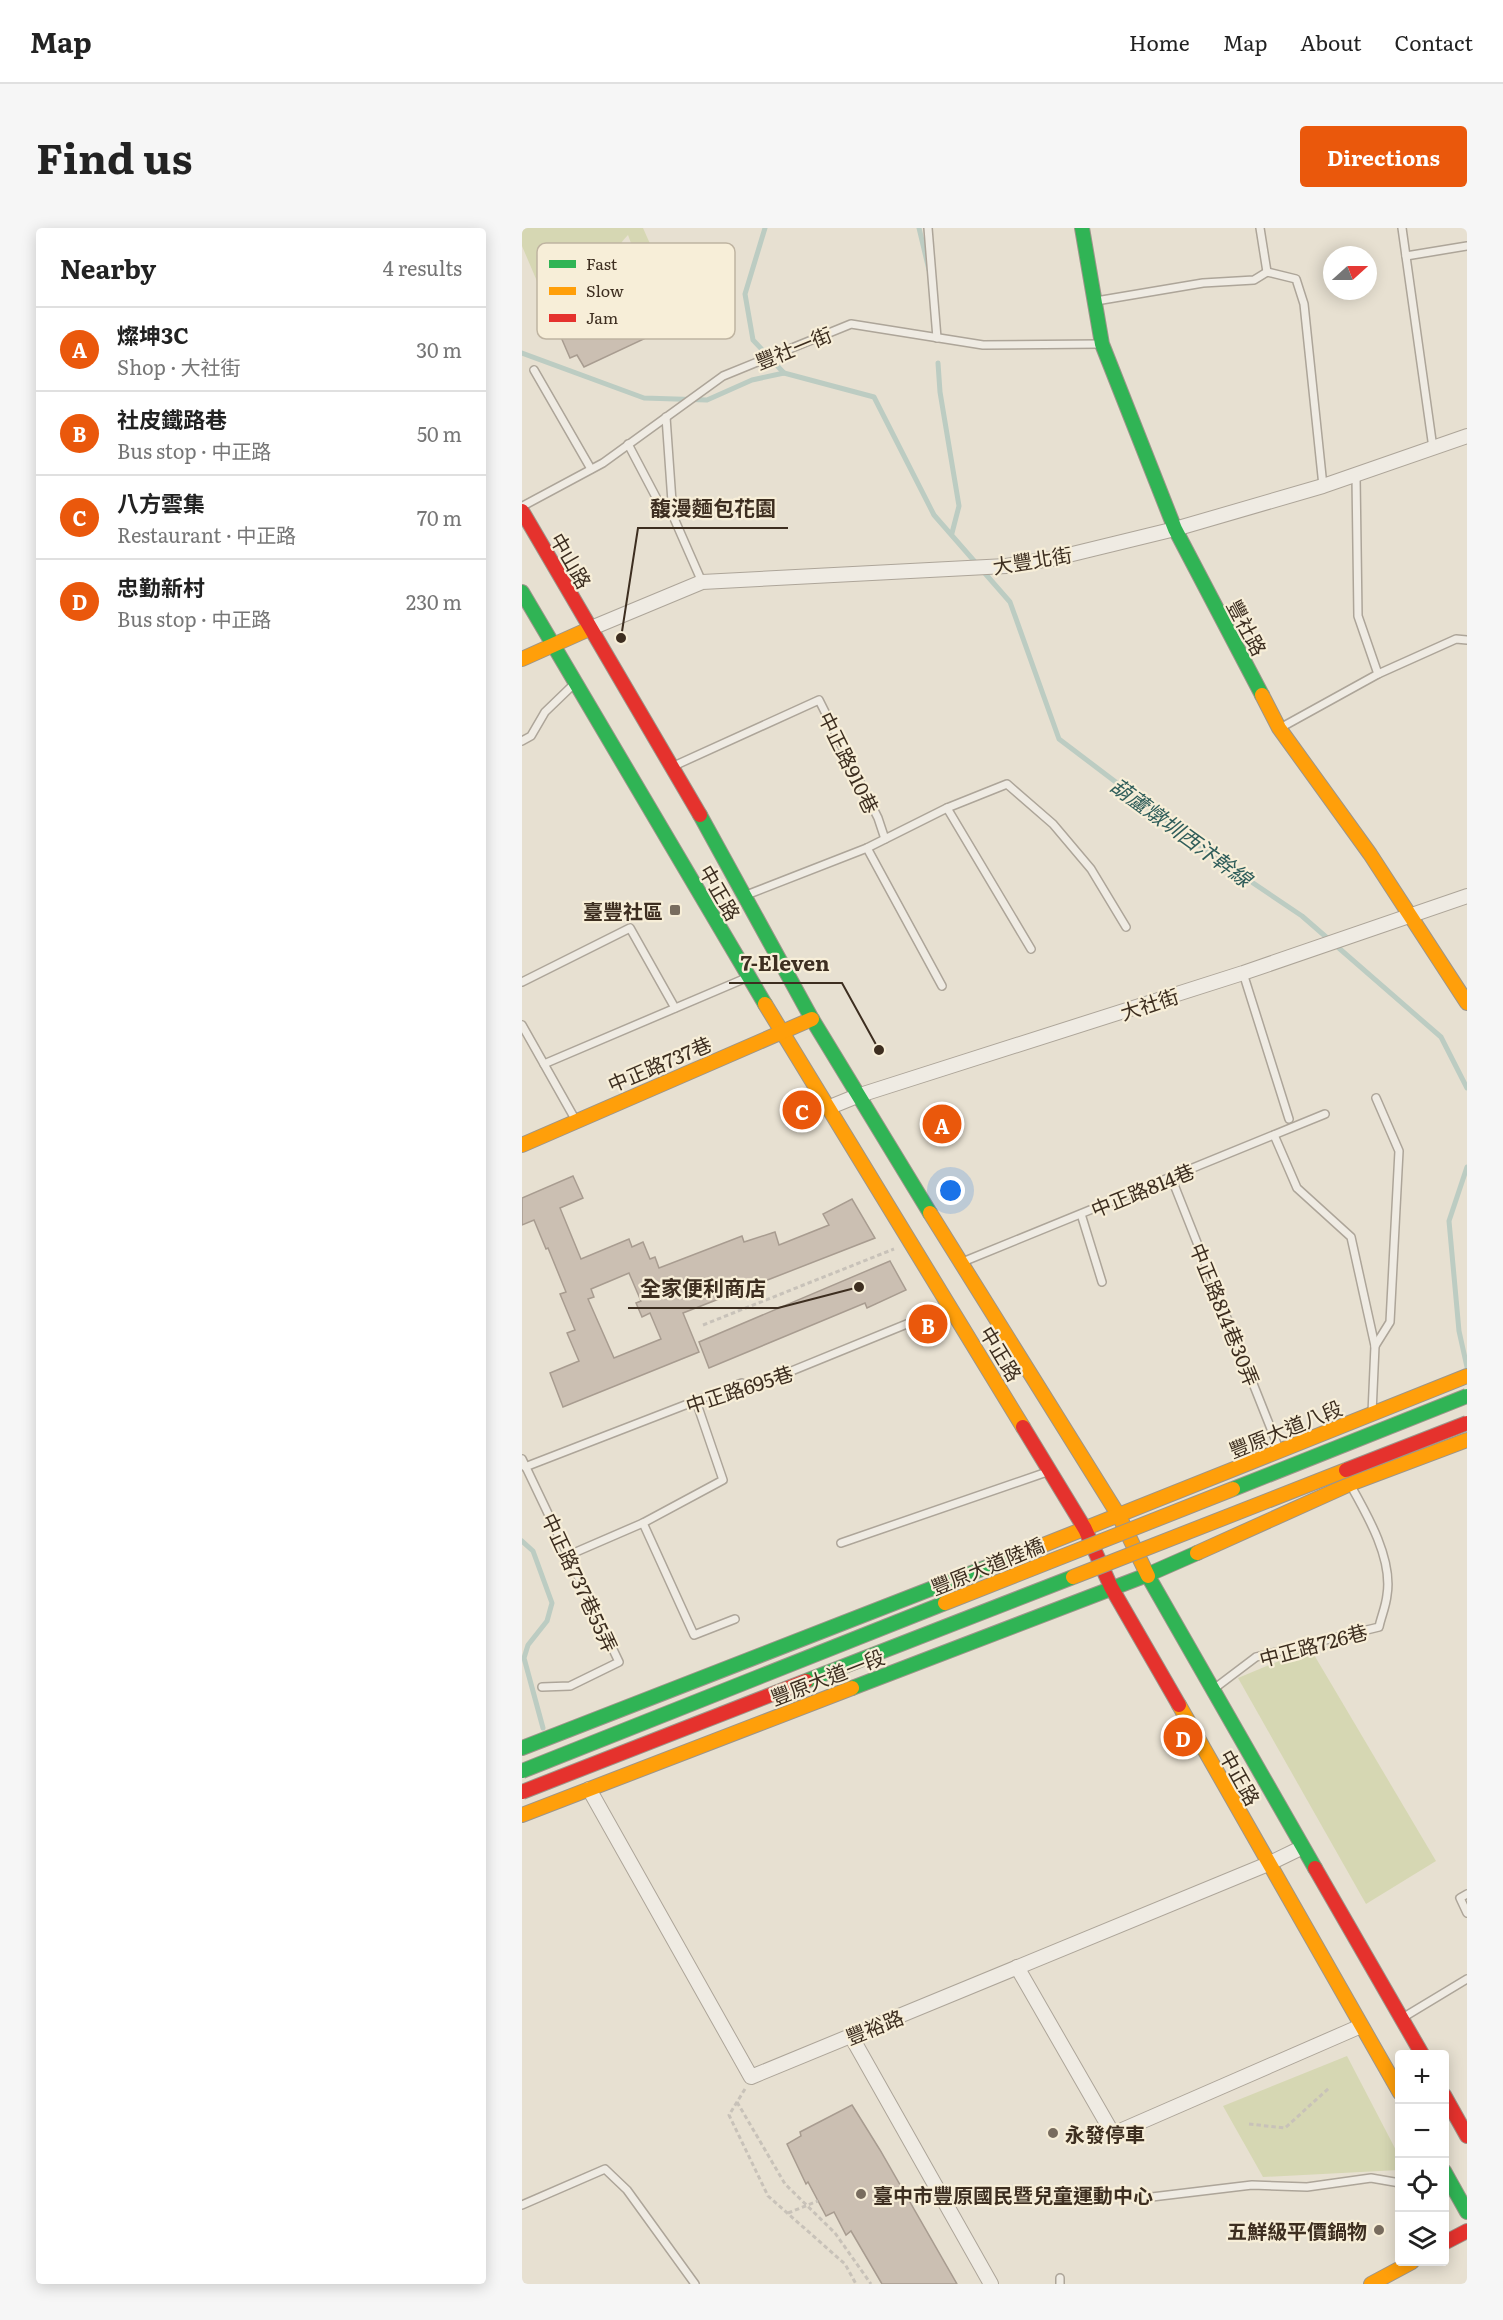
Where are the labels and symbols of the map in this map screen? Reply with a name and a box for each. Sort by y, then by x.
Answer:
legend [537,243,735,339]
north arrow [1323,246,1377,300]
text: Fast [586,251,618,275]
text: Slow [586,278,624,302]
text: Jam [586,305,619,329]
street label: 豐社一街 [750,318,836,376]
callout: 馥漫麵包花園 [638,489,788,528]
text: 馥漫麵包花園 [650,491,776,522]
street label: 中山路 [544,527,600,593]
street label: 大豐北街 [990,538,1074,580]
street label: 豐社路 [1221,593,1275,661]
street label: 中正路910巷 [812,706,888,818]
water label: 葫蘆燉圳西汴幹線 [1105,769,1261,894]
street label: 中正路 [693,859,749,925]
place label: 臺豐社區 [583,895,663,925]
marker: 臺豐社區 [668,903,682,917]
callout: 7-Eleven [729,944,842,983]
text: 7-Eleven [741,946,830,977]
street label: 大社街 [1116,979,1182,1027]
street label: 中正路737巷 [602,1028,716,1098]
pin: C [782,1088,822,1132]
pin: A [922,1102,962,1146]
street label: 中正路814巷 [1086,1155,1198,1223]
your location [936,1176,965,1205]
street label: 中正路814巷30弄 [1184,1238,1268,1390]
callout: 全家便利商店 [628,1269,778,1308]
text: 全家便利商店 [640,1271,766,1302]
pin: B [908,1302,948,1346]
street label: 中正路 [974,1320,1030,1386]
street label: 中正路695巷 [681,1357,797,1419]
street label: 豐原大道八段 [1224,1392,1346,1464]
street label: 中正路737巷55弄 [536,1507,626,1657]
street label: 豐原大道陸橋 [926,1529,1048,1601]
street label: 中正路726巷 [1255,1615,1371,1673]
street label: 豐原大道一段 [766,1640,888,1712]
pin: D [1164,1714,1202,1760]
street label: 中正路 [1213,1743,1269,1811]
street label: 豐裕路 [841,2001,907,2051]
place label: 永發停車 [1065,2118,1145,2148]
marker: 永發停車 [1046,2126,1060,2140]
place label: 臺中市豐原國民暨兒童運動中心 [873,2179,1153,2209]
marker: 臺中市豐原國民暨兒童運動中心 [854,2187,868,2201]
place label: 五鮮級平價鍋物 [1227,2215,1367,2245]
marker: 五鮮級平價鍋物 [1372,2223,1386,2237]

